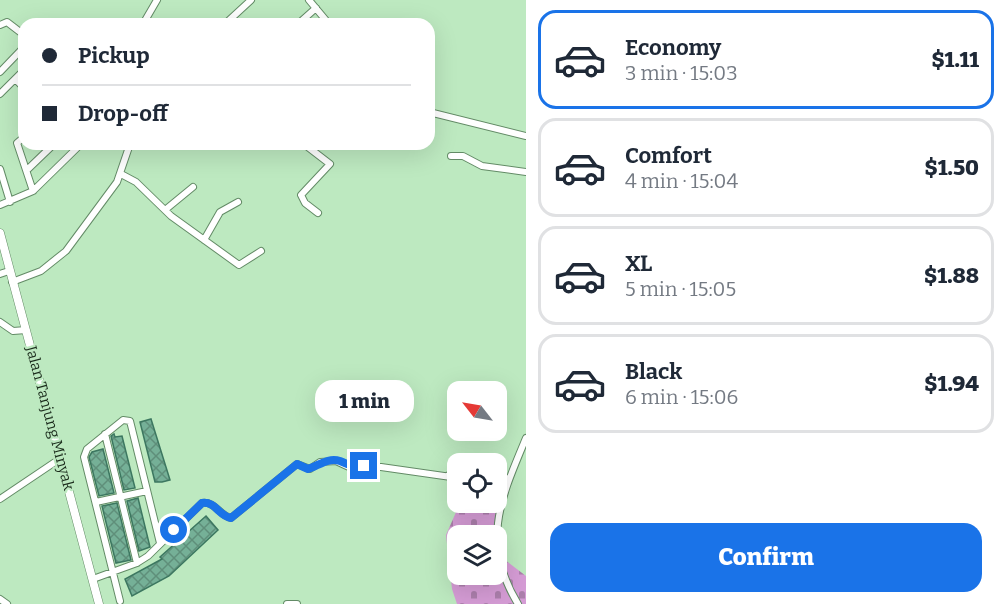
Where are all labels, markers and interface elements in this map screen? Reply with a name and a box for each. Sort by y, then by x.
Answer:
icon: car [553,33,607,87]
text: Economy [625,34,721,61]
text: Pickup [78,42,150,69]
text: $1.11 [931,46,979,73]
text: 3 min · 15:03 [625,61,738,85]
text: Drop-off [78,100,168,127]
icon: car [553,141,607,195]
text: Comfort [625,142,712,169]
text: $1.50 [925,154,979,181]
text: 4 min · 15:04 [625,169,738,193]
icon: car [553,249,607,303]
text: XL [625,250,652,277]
text: $1.88 [924,262,979,289]
text: 5 min · 15:05 [625,277,736,301]
street label: Jalan Tanjung Minyak [22,343,78,493]
icon: car [553,357,607,411]
text: Black [625,358,682,385]
text: $1.94 [924,370,979,397]
callout: 1 min [314,379,413,421]
north arrow [447,381,507,441]
map controls [447,381,507,585]
text: 6 min · 15:06 [625,385,738,409]
text: 1 min [339,389,390,413]
route end [350,452,377,479]
button: locate [447,453,507,513]
route start [160,516,187,543]
button: Confirm [550,523,982,592]
button: layers [447,525,507,585]

